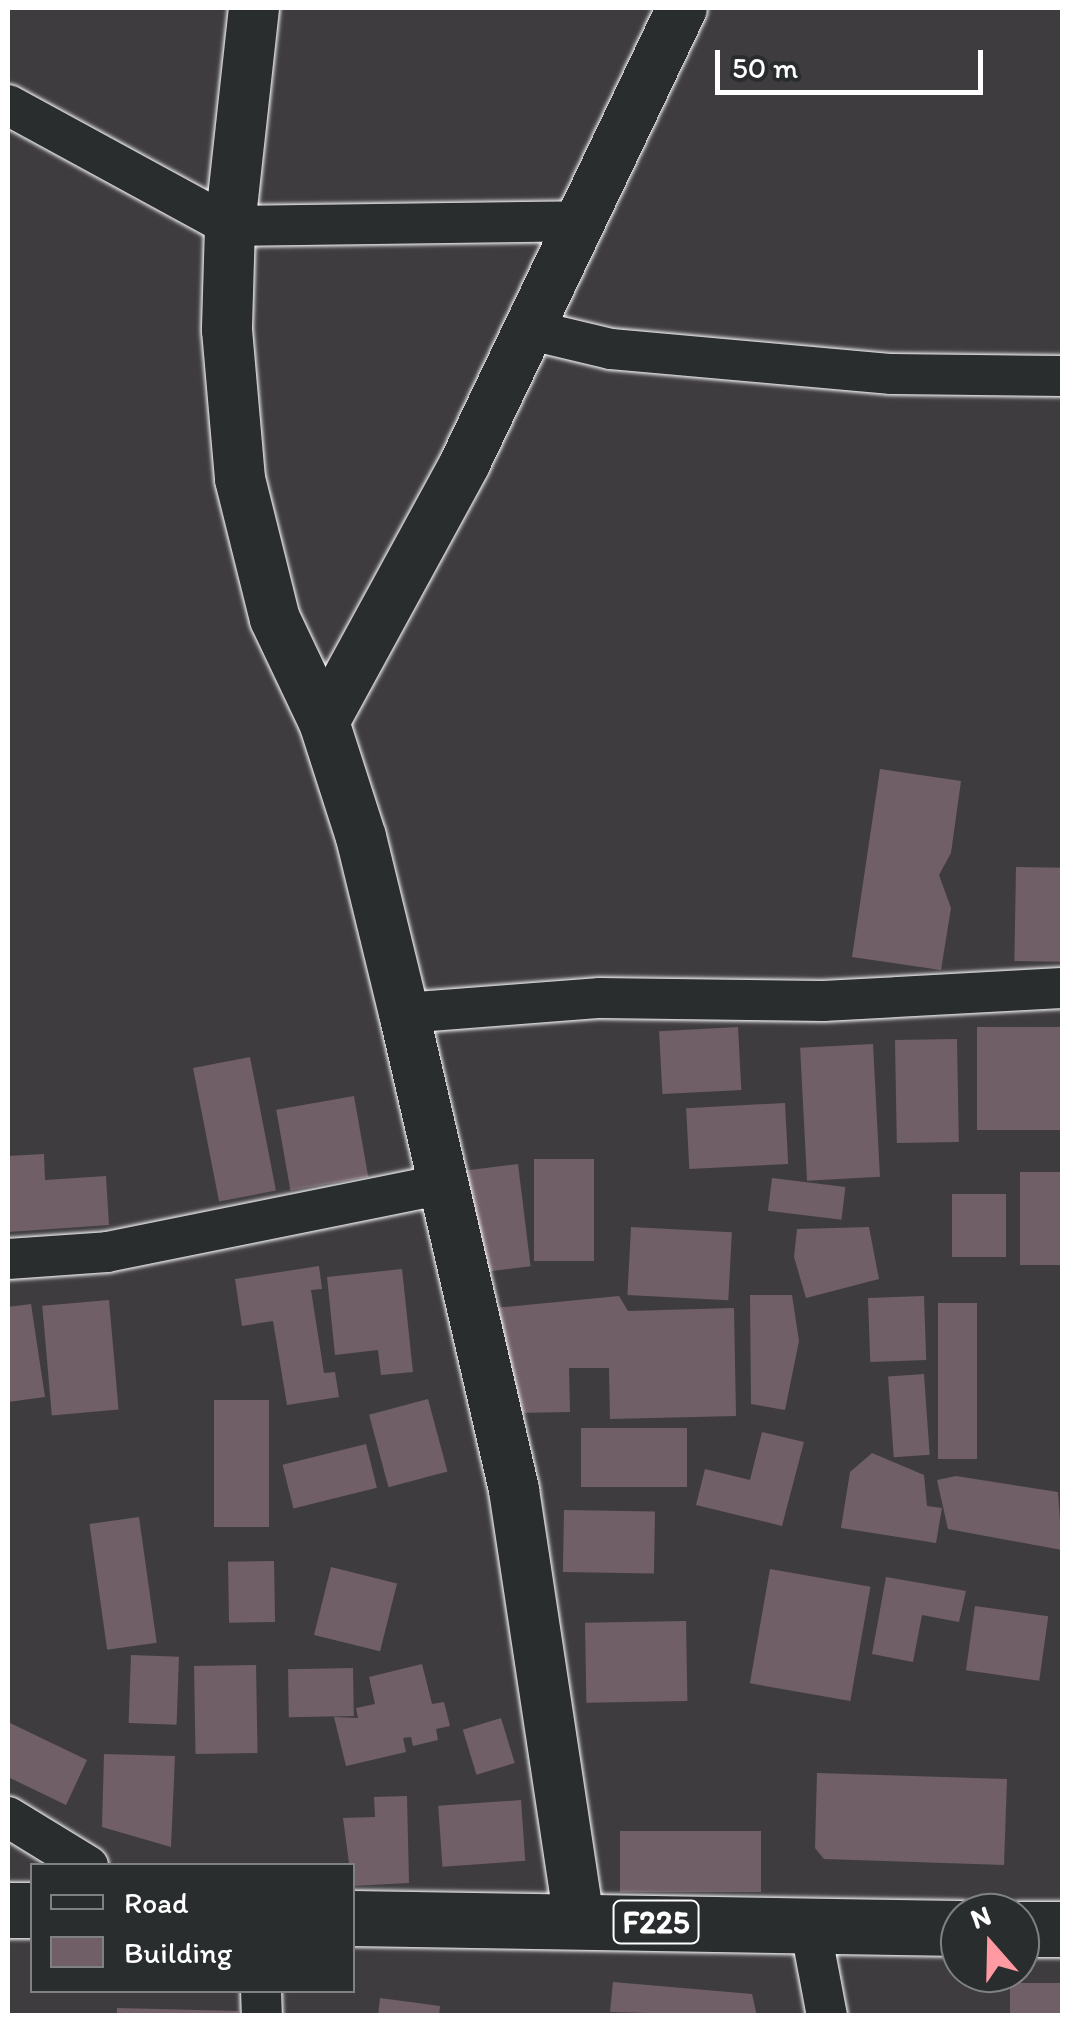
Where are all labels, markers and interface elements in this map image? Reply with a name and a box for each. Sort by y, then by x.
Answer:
scale bar [720,30,988,92]
text: 50 m [732,49,798,86]
legend [30,1863,355,1993]
text: Road [124,1884,189,1921]
north arrow [940,1893,1040,1993]
road number: F225 [611,1895,701,1949]
text: N [966,1897,995,1936]
text: Building [124,1934,232,1971]

